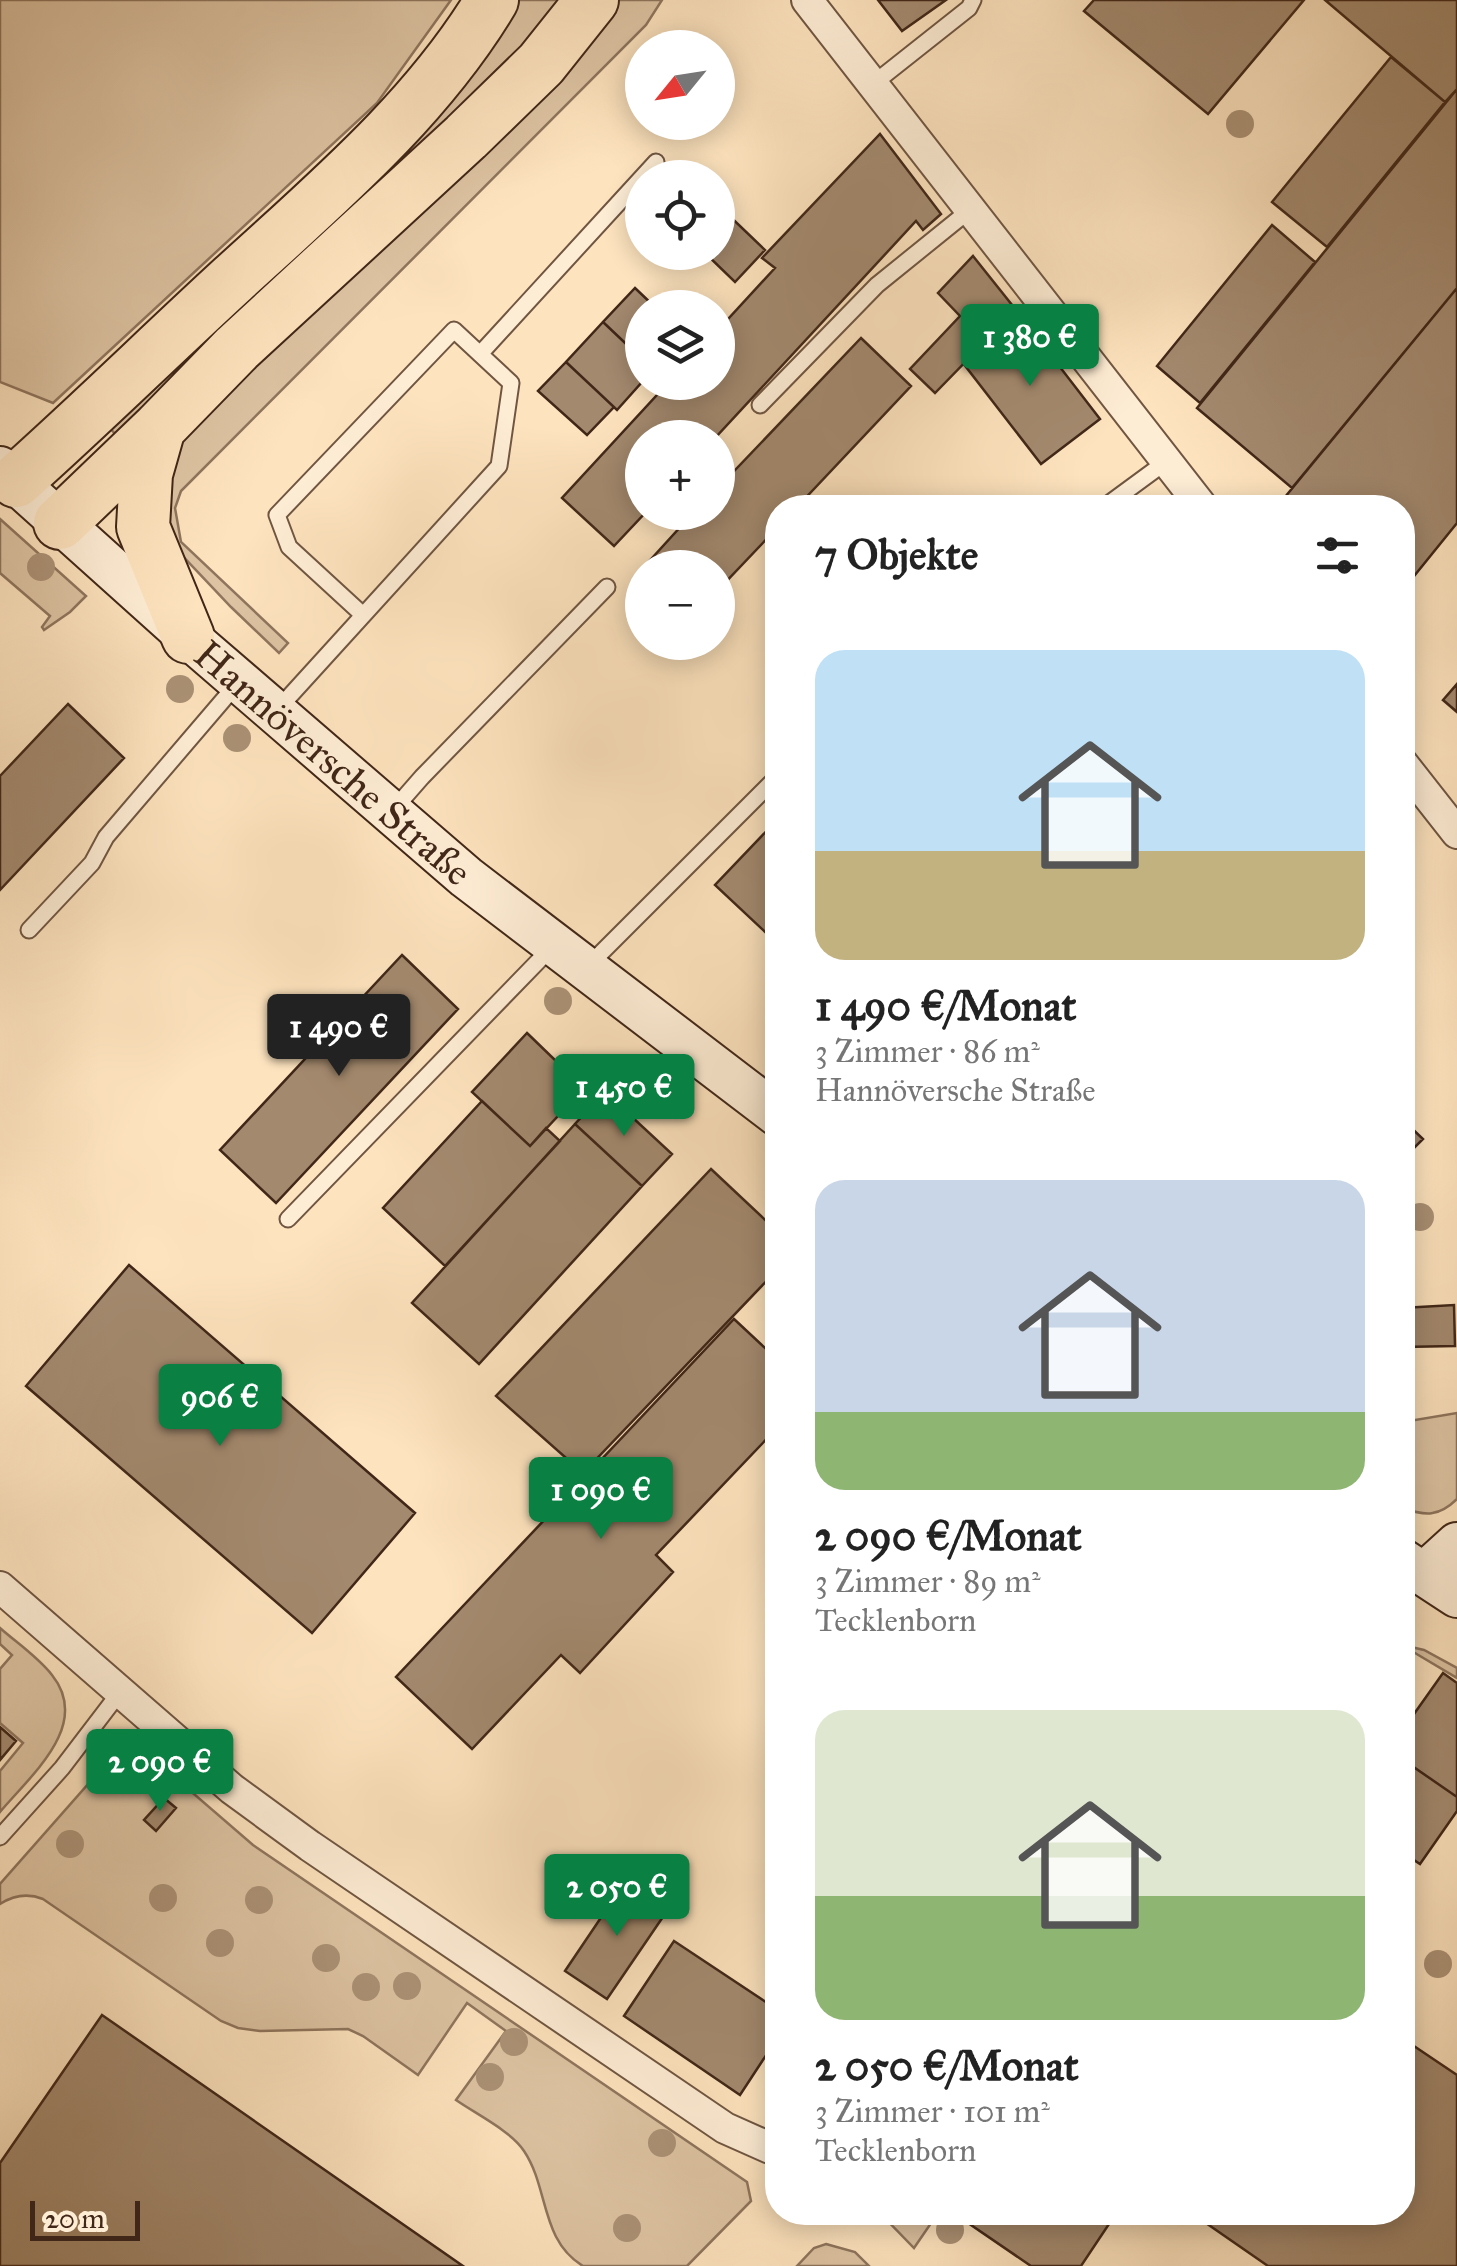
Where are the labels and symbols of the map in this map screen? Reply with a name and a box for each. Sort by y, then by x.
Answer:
north arrow [625,30,735,140]
pin: 1 380 € [938,304,1122,389]
street label: Hannöversche Straße [185,629,482,896]
pin: 1 490 € [247,994,431,1079]
pin: 1 450 € [532,1054,716,1139]
pin: 906 € [150,1364,290,1449]
pin: 1 090 € [509,1457,693,1542]
pin: 2 090 € [68,1729,252,1814]
pin: 2 050 € [525,1854,709,1939]
scale bar [30,2196,140,2240]

